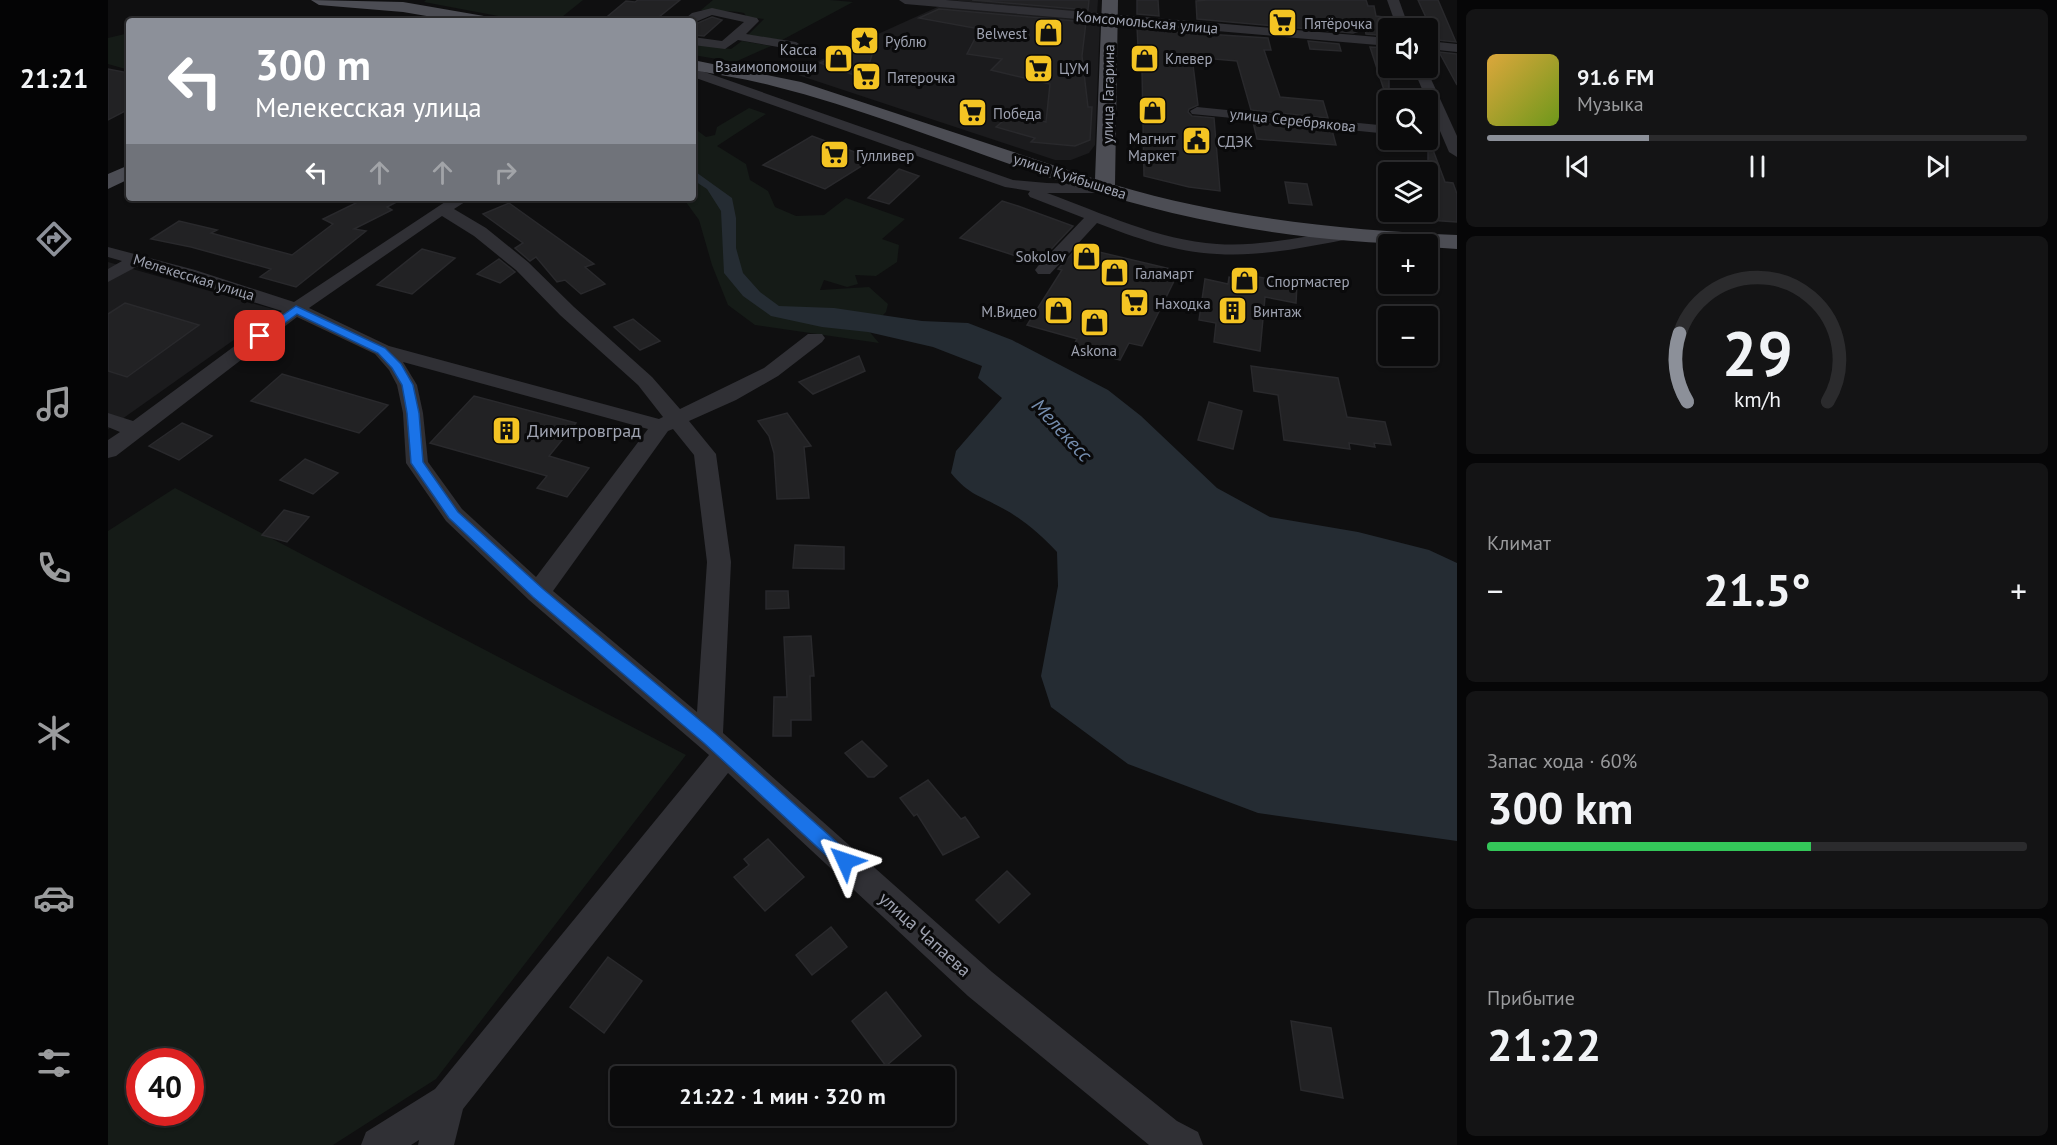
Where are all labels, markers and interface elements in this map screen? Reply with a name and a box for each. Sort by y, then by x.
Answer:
street label: Комсомольская улица [1075,6,1219,38]
supermarket icon: Пятёрочка [1267,7,1299,39]
place label: Пятёрочка [1304,14,1372,33]
shop icon: Belwest [1032,17,1064,49]
map controls [1378,18,1438,366]
button: sound [1378,18,1438,78]
place label: Belwest [976,24,1027,43]
place icon: Рублю [848,25,880,57]
place label: Рублю [885,32,927,51]
text: 300 m [255,37,371,92]
place label: Касса Взаимопомощи [715,40,817,76]
icon: left [156,42,234,120]
shop icon: Касса Взаимопомощи [822,42,854,74]
shop icon: Клевер [1128,42,1160,74]
street label: улица Гагарина [1098,44,1118,144]
place label: Клевер [1165,49,1213,68]
supermarket icon: ЦУМ [1022,52,1054,84]
place label: ЦУМ [1059,59,1089,78]
text: 21:21 [20,61,88,95]
supermarket icon: Пятерочка [850,61,882,93]
text: 91.6 FM [1577,63,1654,91]
place label: Пятерочка [887,68,955,87]
text: Мелекесская улица [255,90,482,124]
button: search [1378,90,1438,150]
text: Музыка [1577,91,1644,117]
shop icon: Магнит Маркет [1136,95,1168,127]
supermarket icon: Победа [956,97,988,129]
place label: Победа [993,104,1042,123]
street label: улица Серебрякова [1229,104,1357,136]
public building icon: СДЭК [1180,125,1212,157]
place label: Магнит Маркет [1128,129,1176,165]
place label: СДЭК [1217,132,1253,151]
supermarket icon: Гулливер [819,139,851,171]
place label: Гулливер [856,146,914,165]
street label: улица Куйбышева [1011,149,1129,203]
icon: previous [1561,150,1594,183]
icon: pause [1741,150,1774,183]
icon: next [1921,150,1954,183]
icon: left [300,156,333,189]
icon: ahead [363,156,396,189]
icon: ahead [426,156,459,189]
icon: right [489,156,522,189]
button: layers [1378,162,1438,222]
icon: directions [33,218,75,260]
button: + [1378,234,1438,294]
shop icon: Sokolov [1071,240,1103,272]
place label: Sokolov [1015,247,1067,266]
street label: Мелекесская улица [131,250,257,304]
shop icon: Галамарт [1098,257,1130,289]
place label: Галамарт [1135,264,1193,283]
shop icon: Спортмастер [1229,265,1261,297]
place label: Спортмастер [1266,272,1350,291]
supermarket icon: Находка [1118,287,1150,319]
place label: Находка [1155,294,1211,313]
shop icon: М.Видео [1042,295,1074,327]
building icon: Винтаж [1216,295,1248,327]
place label: М.Видео [981,302,1037,321]
place label: Винтаж [1253,302,1301,321]
button: − [1378,306,1438,366]
shop icon: Askona [1078,307,1110,339]
pin [234,310,285,361]
text: 29 [1722,312,1792,393]
icon: arrive [243,319,276,352]
place label: Askona [1071,341,1117,360]
icon: music [33,383,75,425]
text: km/h [1733,386,1780,414]
water label: Мелекесс [1026,393,1098,468]
building icon: Димитровград [490,414,522,446]
place label: Димитровград [527,419,641,442]
text: Климат [1487,530,1551,556]
icon: phone [33,547,75,589]
text: 21.5° [1703,560,1811,618]
text: − [1487,569,1504,612]
text: + [2010,569,2027,612]
icon: climate [33,712,75,754]
text: Запас хода · 60% [1487,748,1637,774]
text: 300 km [1487,778,1633,836]
position arrow [813,829,877,893]
icon: car [33,877,75,919]
street label: улица Чапаева [874,887,976,981]
text: Прибытие [1487,985,1575,1011]
text: 21:22 [1487,1015,1601,1073]
icon: filters [33,1042,75,1084]
speed limit sign: 40 [126,1048,204,1126]
text: 21:22 · 1 мин · 320 m [679,1082,886,1110]

